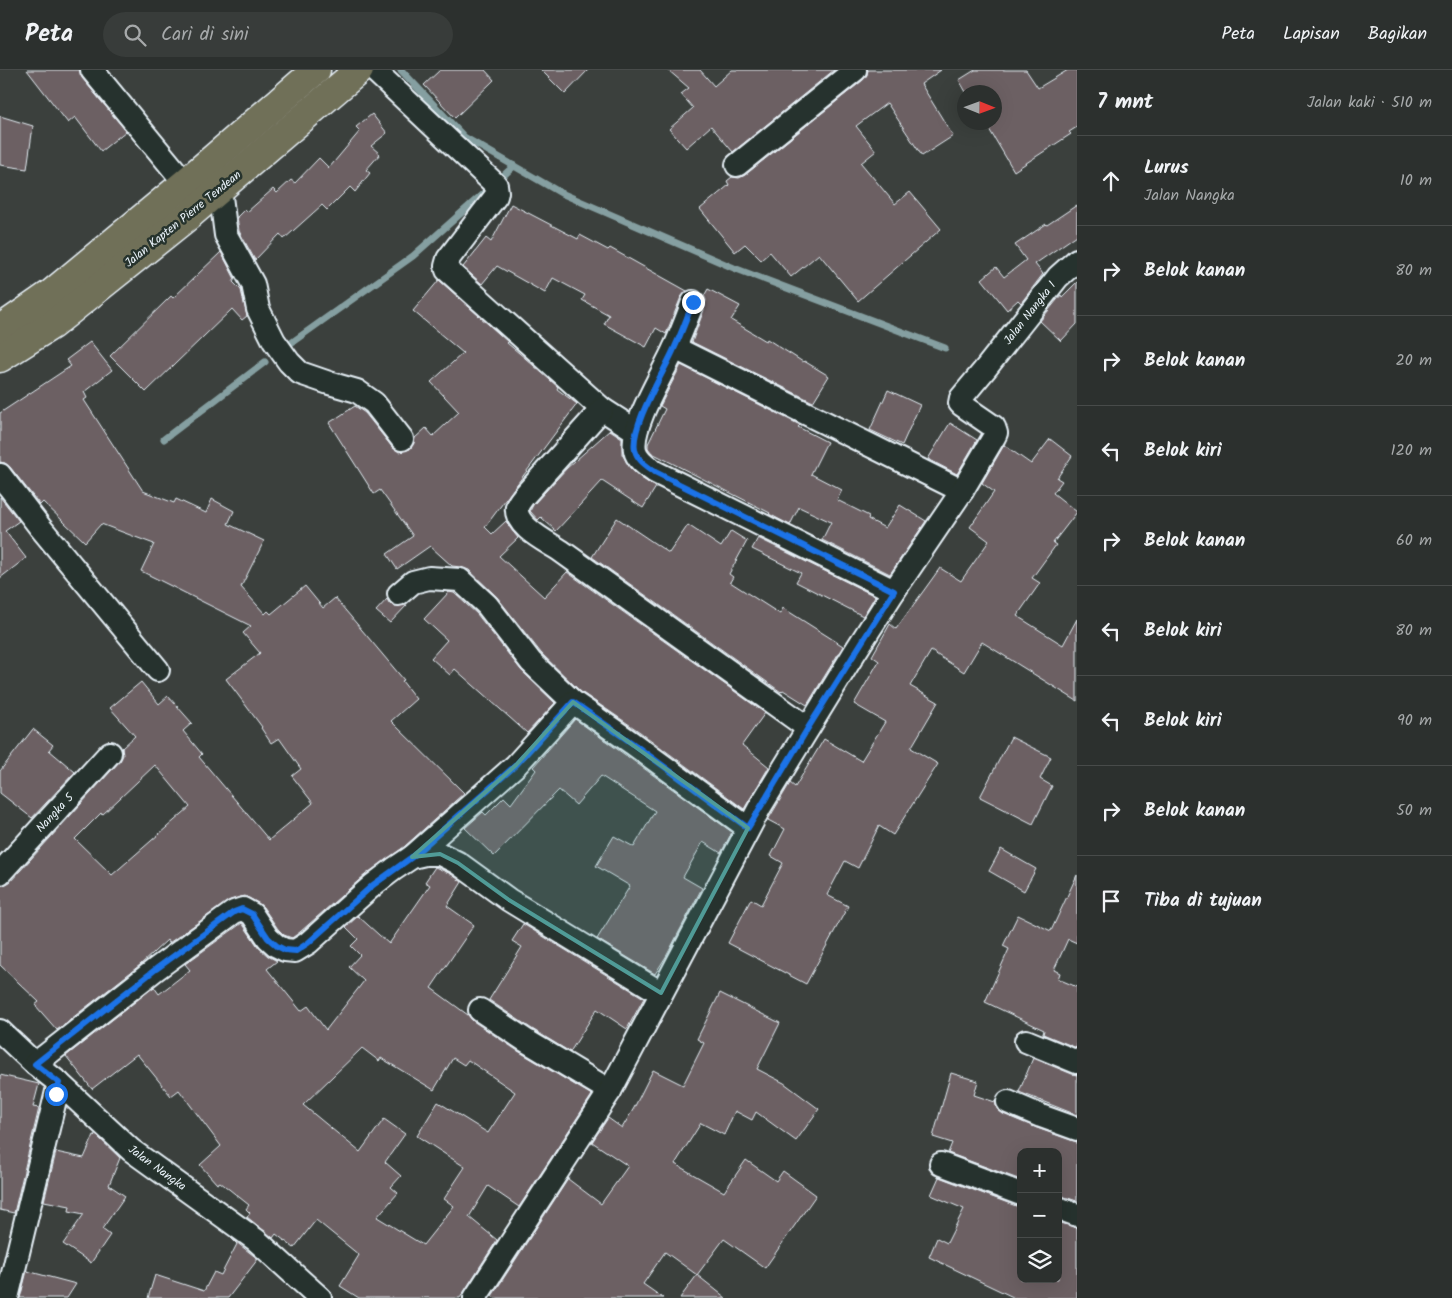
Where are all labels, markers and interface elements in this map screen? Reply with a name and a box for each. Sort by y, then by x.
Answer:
search box [103,12,453,57]
text: Peta [25,15,73,54]
text: Cari di sini [161,20,249,50]
text: Peta [1222,20,1255,49]
text: Lapisan [1283,20,1340,49]
text: Bagikan [1368,20,1427,49]
icon: search [121,21,149,49]
north arrow [957,85,1002,130]
text: 7 mnt [1097,86,1153,119]
text: Jalan kaki · 510 m [1307,90,1432,115]
text: Lurus [1144,153,1189,183]
street label: Jalan Kapten Pierre Tendean [121,166,245,272]
icon: ahead [1097,167,1125,195]
text: 10 m [1400,168,1432,193]
text: Jalan Nangka [1144,183,1235,208]
text: Belok kanan [1144,256,1245,286]
icon: right [1097,257,1125,285]
text: 80 m [1395,258,1432,283]
street label: Jalan Nangka I [999,277,1061,349]
route end [682,291,705,314]
text: Belok kanan [1144,346,1245,376]
icon: right [1097,347,1125,375]
text: 20 m [1396,348,1432,373]
text: Belok kiri [1144,436,1222,466]
icon: left [1097,437,1125,465]
text: 120 m [1391,438,1432,463]
text: Belok kanan [1144,526,1245,556]
icon: right [1097,527,1125,555]
text: 60 m [1396,528,1432,553]
text: Belok kiri [1144,616,1222,646]
icon: left [1097,617,1125,645]
text: 80 m [1395,618,1432,643]
text: Belok kiri [1144,706,1222,736]
icon: left [1097,707,1125,735]
text: 90 m [1397,708,1432,733]
street label: Nangka 5 [32,788,79,837]
text: Belok kanan [1144,796,1245,826]
icon: right [1097,797,1125,825]
text: 50 m [1396,798,1432,823]
text: Tiba di tujuan [1144,886,1262,916]
icon: arrive [1097,887,1125,915]
route start [45,1083,68,1106]
street label: Jalan Nangka [124,1140,190,1196]
map controls [1017,1148,1062,1283]
button: + [1017,1148,1062,1193]
button: − [1017,1193,1062,1238]
button: layers [1017,1238,1062,1283]

